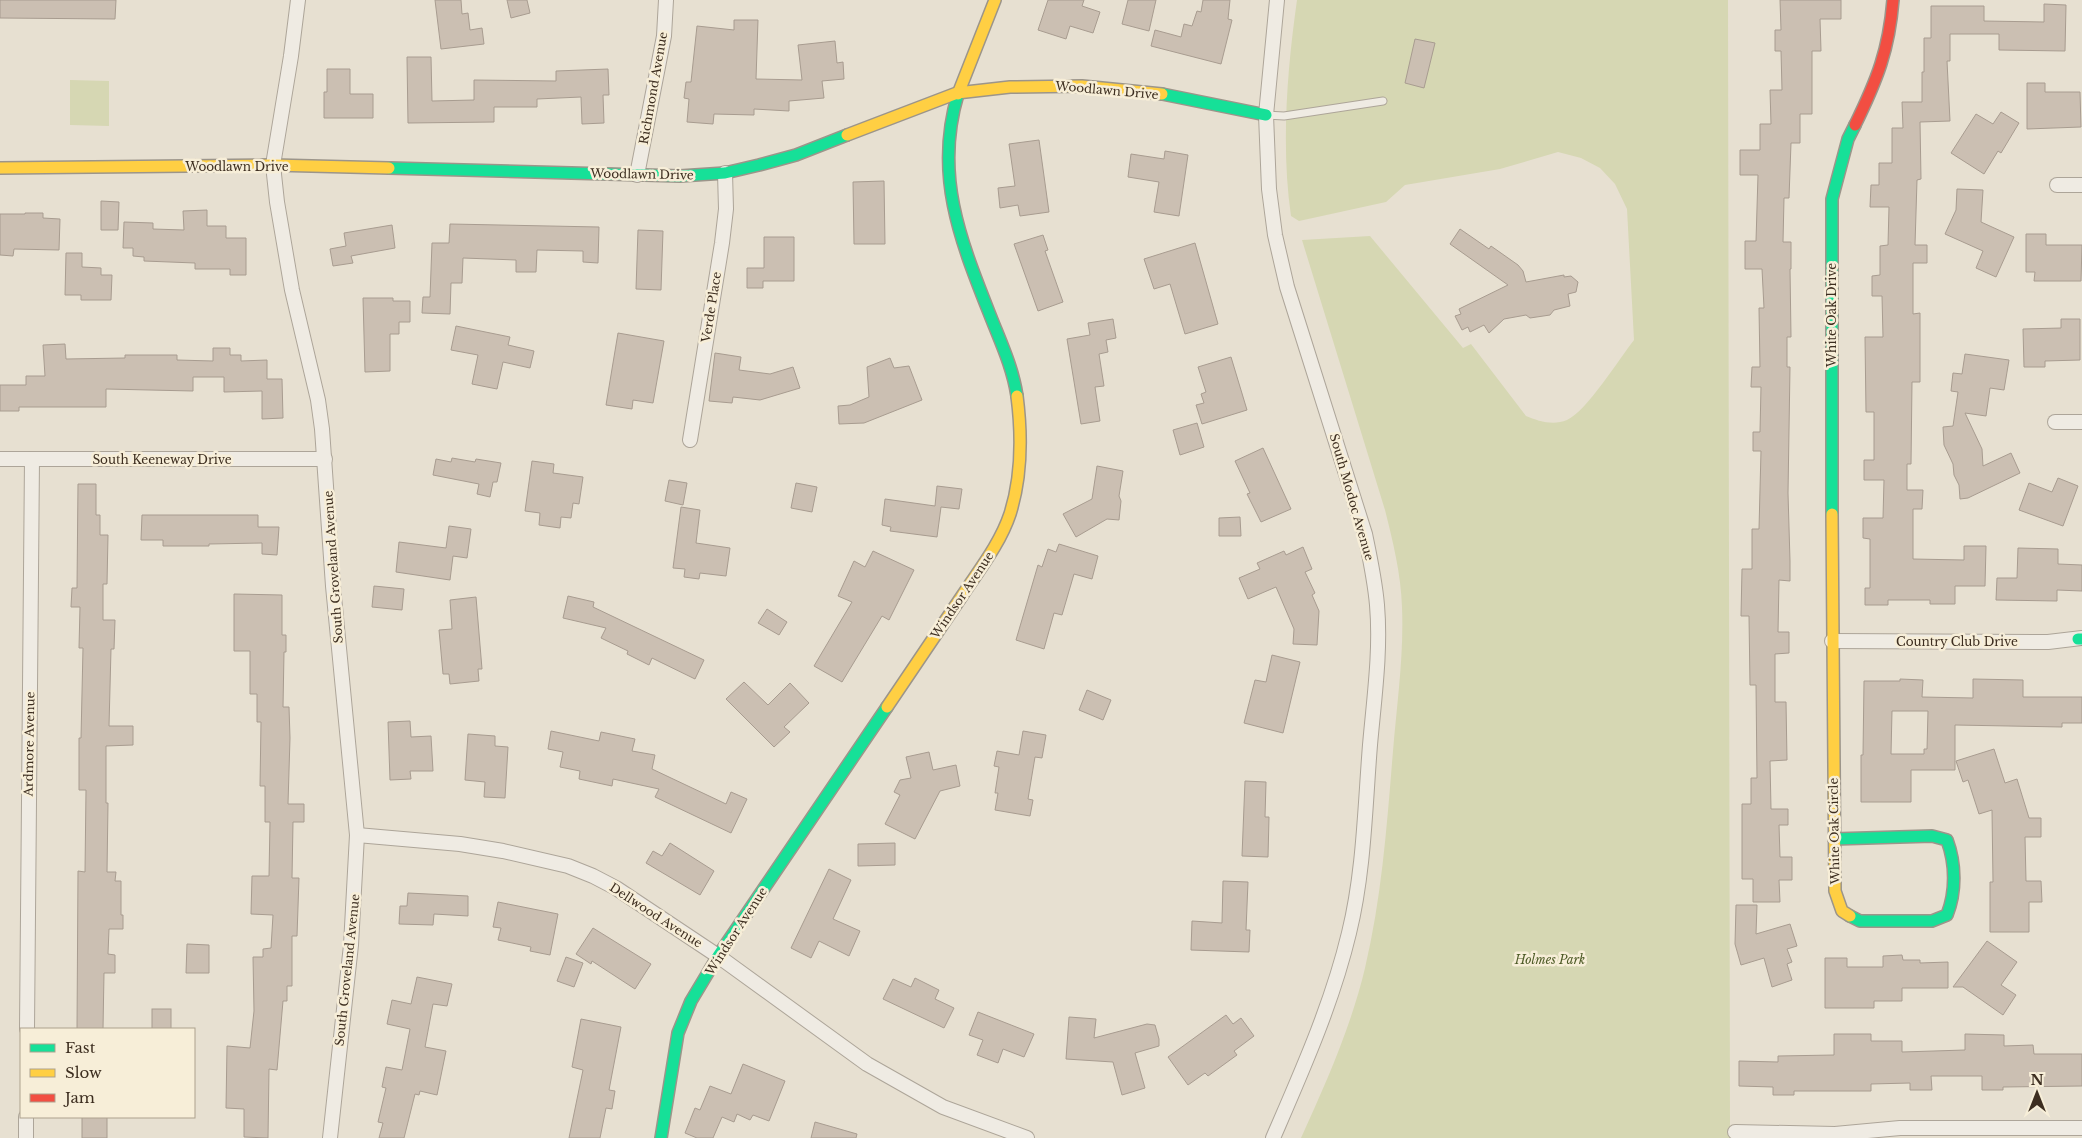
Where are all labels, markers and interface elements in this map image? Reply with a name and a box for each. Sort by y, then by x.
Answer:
street label: Richmond Avenue [636,30,670,145]
street label: Woodlawn Drive [1054,78,1159,102]
street label: Woodlawn Drive [184,159,289,174]
street label: Woodlawn Drive [589,166,694,182]
street label: White Oak Drive [1824,263,1839,368]
street label: Verde Place [698,270,724,344]
street label: South Modoc Avenue [1327,432,1377,562]
street label: South Keeneway Drive [92,452,232,467]
street label: South Groveland Avenue [320,490,346,644]
street label: Windsor Avenue [927,548,997,642]
street label: Country Club Drive [1896,634,2018,649]
street label: Ardmore Avenue [21,691,37,798]
street label: White Oak Circle [1826,777,1842,885]
street label: Dellwood Avenue [607,879,705,951]
street label: Windsor Avenue [701,884,770,979]
street label: South Groveland Avenue [332,893,362,1047]
park label: Holmes Park [1514,952,1585,967]
legend [20,1028,195,1118]
text: Fast [65,1038,96,1057]
text: Slow [65,1063,102,1082]
north arrow [2012,1068,2062,1118]
text: N [2030,1071,2044,1089]
text: Jam [63,1088,95,1107]

